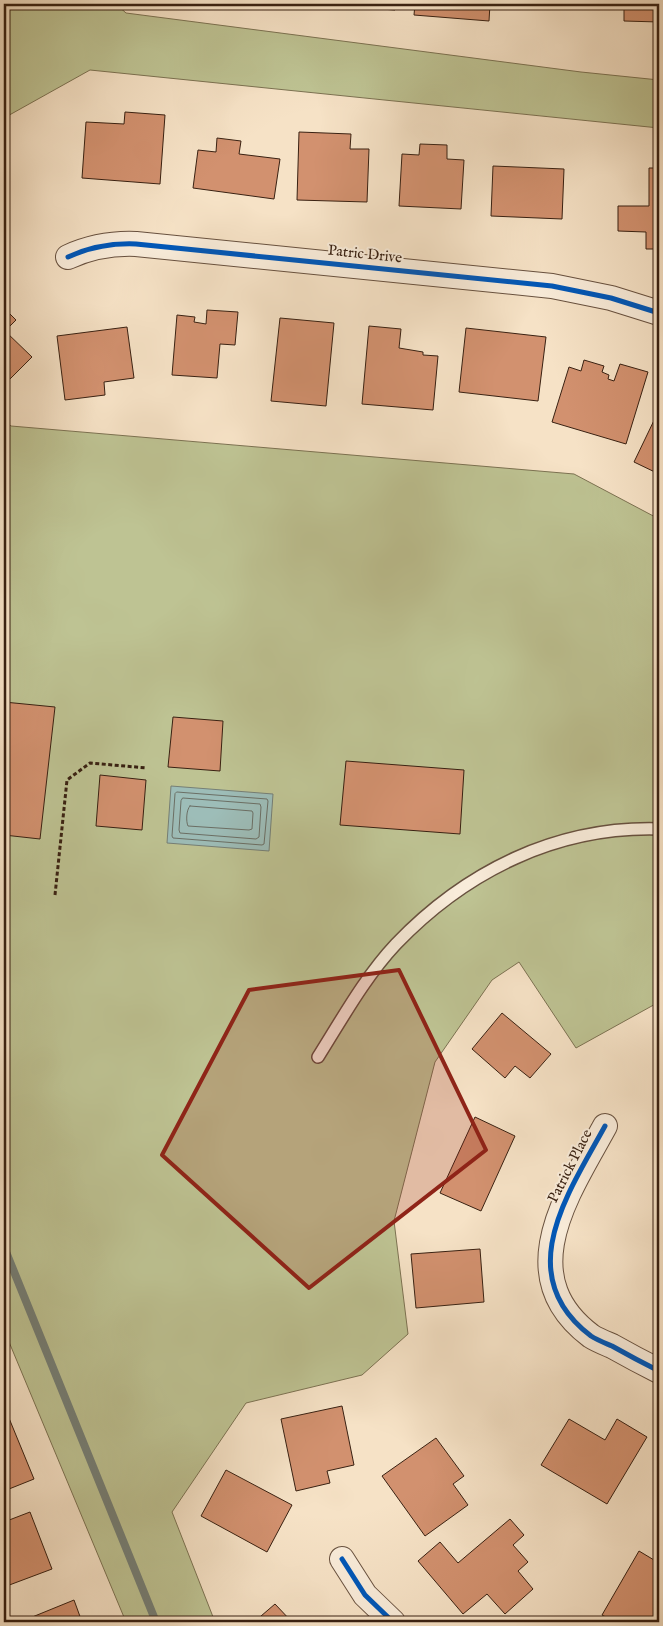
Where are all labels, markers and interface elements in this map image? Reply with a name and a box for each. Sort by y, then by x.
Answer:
street label: Patric Drive [327,241,403,267]
street label: Patrick Place [543,1126,597,1206]

